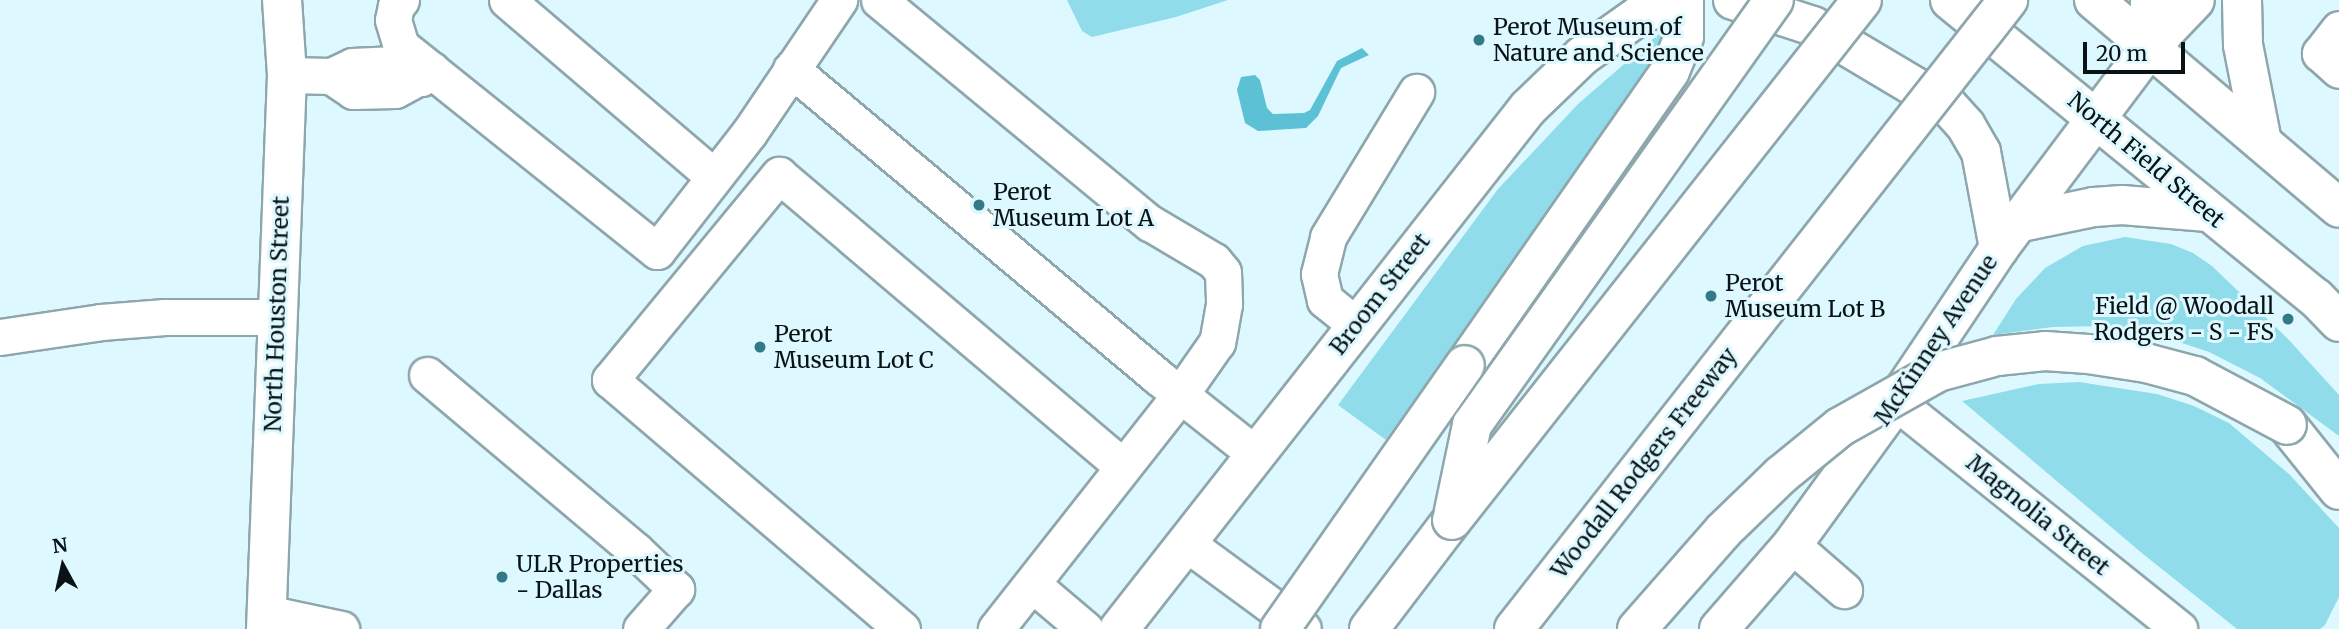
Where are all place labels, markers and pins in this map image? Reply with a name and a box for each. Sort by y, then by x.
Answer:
place label: Perot Museum of Nature and Science [1493,13,1704,67]
marker: Perot Museum of Nature and Science [1471,32,1487,48]
place label: Perot Museum Lot A [993,178,1154,232]
marker: Perot Museum Lot A [971,197,987,213]
place label: Perot Museum Lot B [1725,269,1885,323]
marker: Perot Museum Lot B [1703,288,1719,304]
place label: Field @ Woodall Rodgers - S - FS [2094,292,2274,346]
marker: Field @ Woodall Rodgers - S - FS [2280,311,2296,327]
place label: Perot Museum Lot C [774,320,934,374]
marker: Perot Museum Lot C [752,339,768,355]
place label: ULR Properties - Dallas [516,550,684,604]
marker: ULR Properties - Dallas [494,569,510,585]

